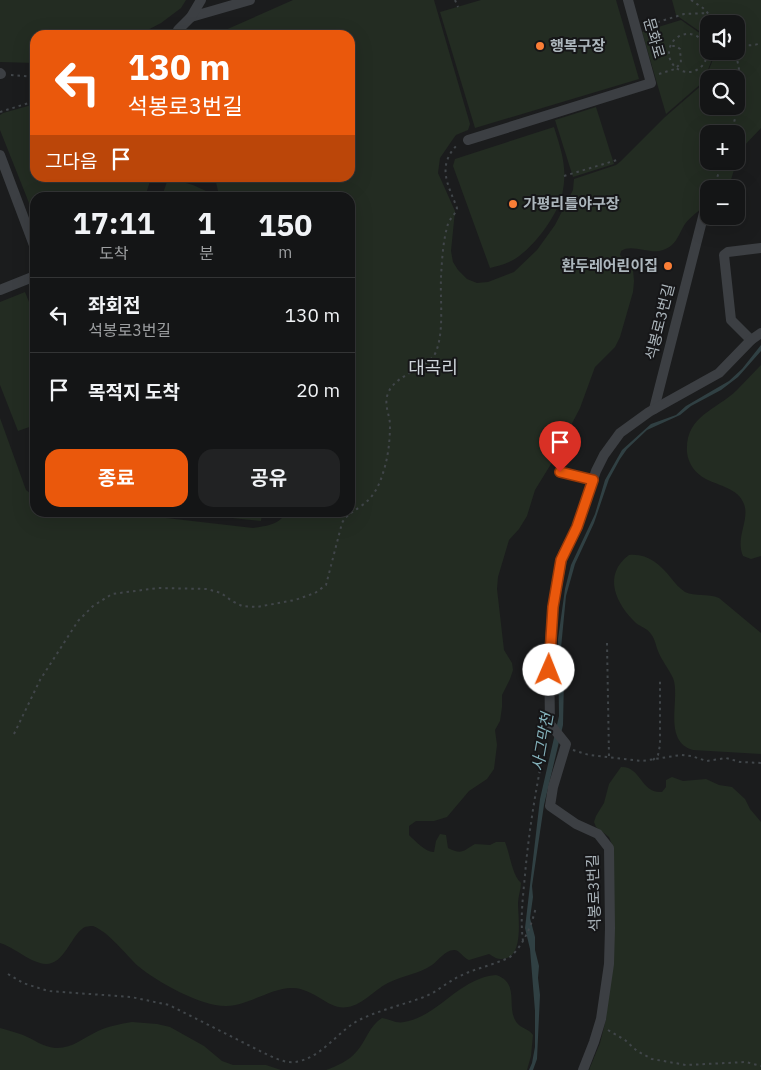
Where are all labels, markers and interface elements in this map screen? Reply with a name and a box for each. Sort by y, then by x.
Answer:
street label: 문화로 [640,15,669,60]
map controls [700,15,745,225]
button: sound [700,15,745,60]
place label: 행복구장 [550,36,605,55]
marker: 행복구장 [534,40,546,52]
text: 130 m [128,44,231,90]
icon: left [45,50,110,115]
button: search [700,70,745,115]
text: 석봉로3번길 [128,91,242,120]
button: + [700,125,745,170]
icon: arrive [107,145,135,173]
text: 그다음 [45,149,97,173]
button: − [700,180,745,225]
place label: 가평리틀야구장 [523,194,620,213]
marker: 가평리틀야구장 [507,198,519,210]
text: 17:11 [73,203,155,242]
text: 1 [197,203,215,242]
text: 150 [258,205,312,244]
text: m [278,242,292,262]
text: 도착 [99,243,128,263]
text: 분 [199,243,214,263]
place label: 환두레어린이집 [561,256,658,275]
marker: 환두레어린이집 [662,260,674,272]
street label: 석봉로3번길 [641,282,678,362]
text: 좌회전 [88,293,140,317]
icon: left [45,301,73,329]
text: 130 m [285,303,340,327]
text: 석봉로3번길 [88,320,171,340]
district label: 대곡리 [408,356,458,379]
icon: arrive [45,376,73,404]
text: 20 m [296,378,340,402]
text: 목적지 도착 [88,380,180,404]
pin [539,421,581,472]
icon: arrive [546,428,574,456]
button: 종료 [45,449,188,507]
button: 공유 [198,449,340,507]
position arrow [522,643,574,695]
water label: 사그막천 [527,709,557,773]
street label: 석봉로3번길 [583,854,604,932]

